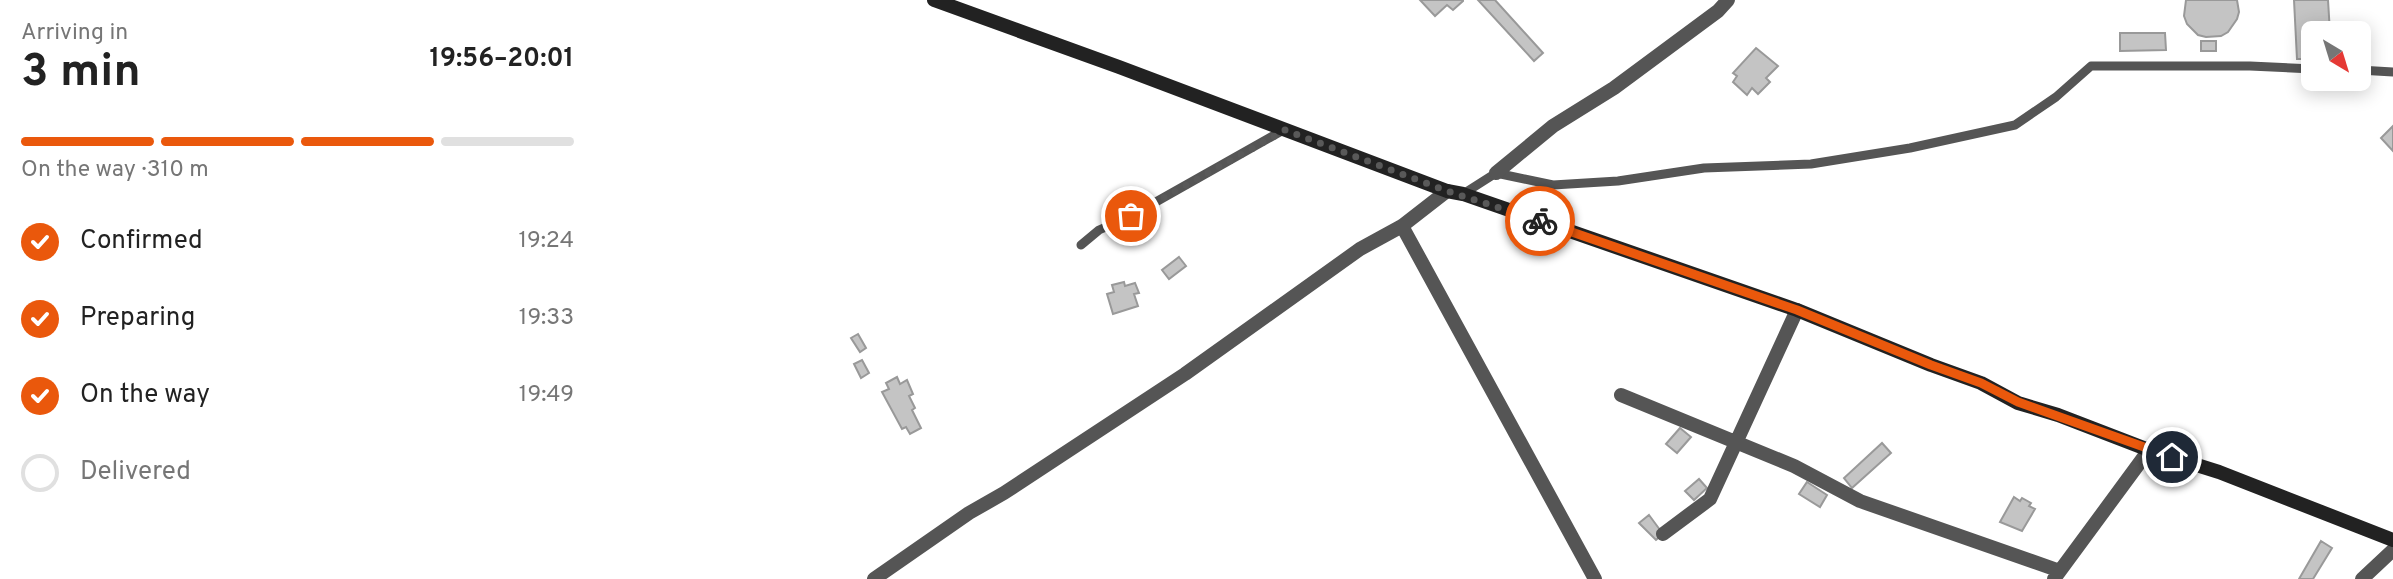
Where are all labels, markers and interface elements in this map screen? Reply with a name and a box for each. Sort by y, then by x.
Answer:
text: Arriving in [21,19,128,48]
north arrow [2301,21,2371,91]
map controls [2301,21,2371,91]
text: 19:56–20:01 [430,43,574,76]
text: 3 min [21,44,141,103]
text: On the way · 310 m [21,156,209,185]
pin [1101,186,1161,246]
courier [1505,186,1575,256]
icon: bag [1112,197,1150,235]
icon: bike [1521,202,1559,240]
icon: check [21,223,59,261]
text: Confirmed [80,225,203,258]
text: 19:24 [518,227,574,256]
icon: check [21,300,59,338]
text: Preparing [80,302,195,335]
text: 19:33 [519,304,574,333]
icon: check [21,377,59,415]
text: On the way [80,379,210,412]
text: 19:49 [519,381,574,410]
pin [2142,427,2202,487]
icon: home [2153,438,2191,476]
text: Delivered [80,456,191,489]

